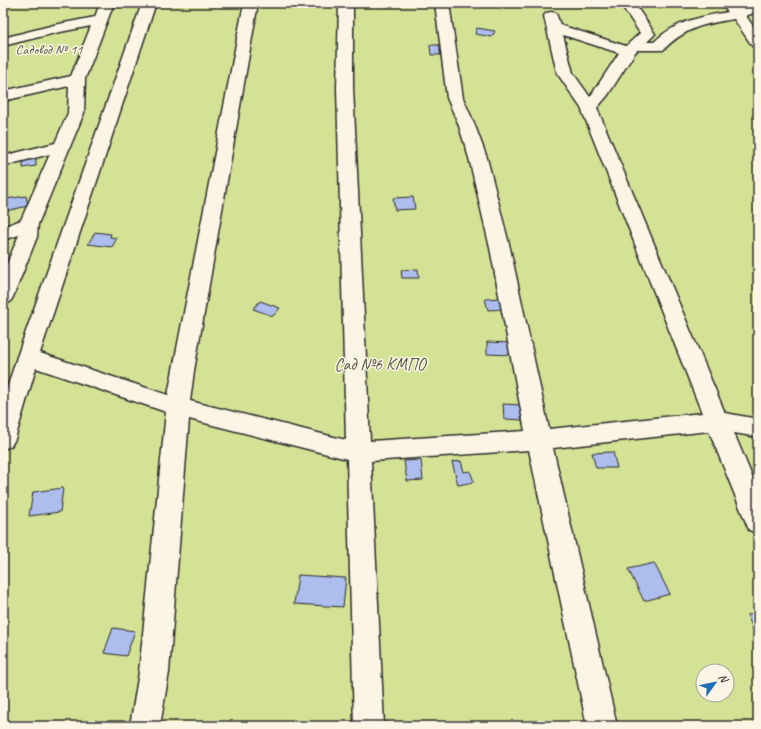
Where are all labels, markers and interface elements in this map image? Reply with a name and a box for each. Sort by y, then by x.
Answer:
park label: Садовод № 11 [15,41,83,58]
park label: Сад №6 КМПО [335,354,428,375]
north arrow [695,663,735,703]
text: N [716,671,732,686]

